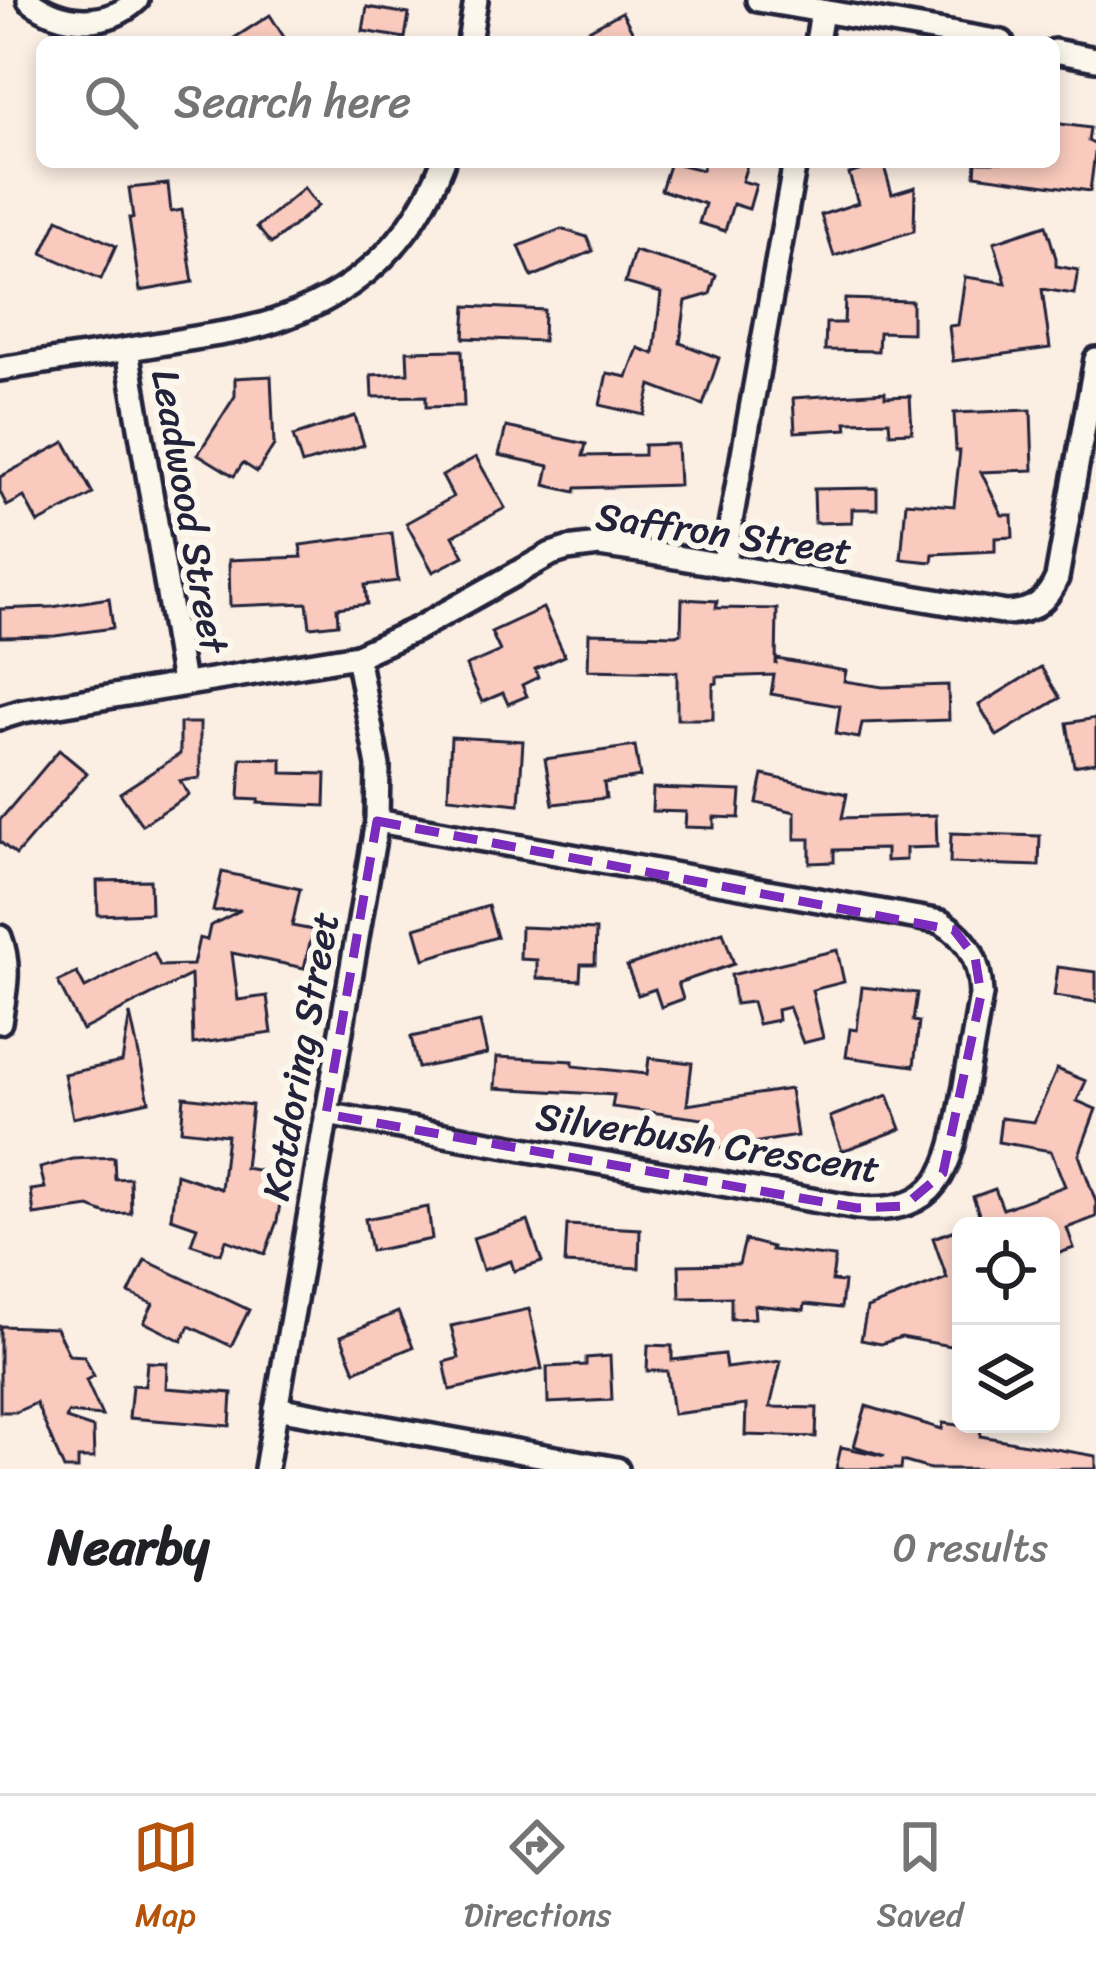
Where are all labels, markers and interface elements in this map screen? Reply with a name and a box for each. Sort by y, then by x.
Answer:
search box [36,36,1060,168]
text: Search here [174,62,411,142]
icon: search [78,69,144,135]
street label: Leadwood Street [131,364,249,660]
street label: Saffron Street [592,481,856,585]
street label: Katdoring Street [241,906,359,1206]
street label: Silverbush Crescent [531,1081,885,1203]
map controls [952,1217,1060,1433]
button: locate [952,1217,1060,1325]
button: layers [952,1325,1060,1433]
text: Nearby [48,1502,209,1592]
text: 0 results [892,1513,1048,1582]
tab: Map [133,1814,199,1944]
tab: Directions [464,1814,611,1944]
tab: Saved [876,1814,963,1944]

